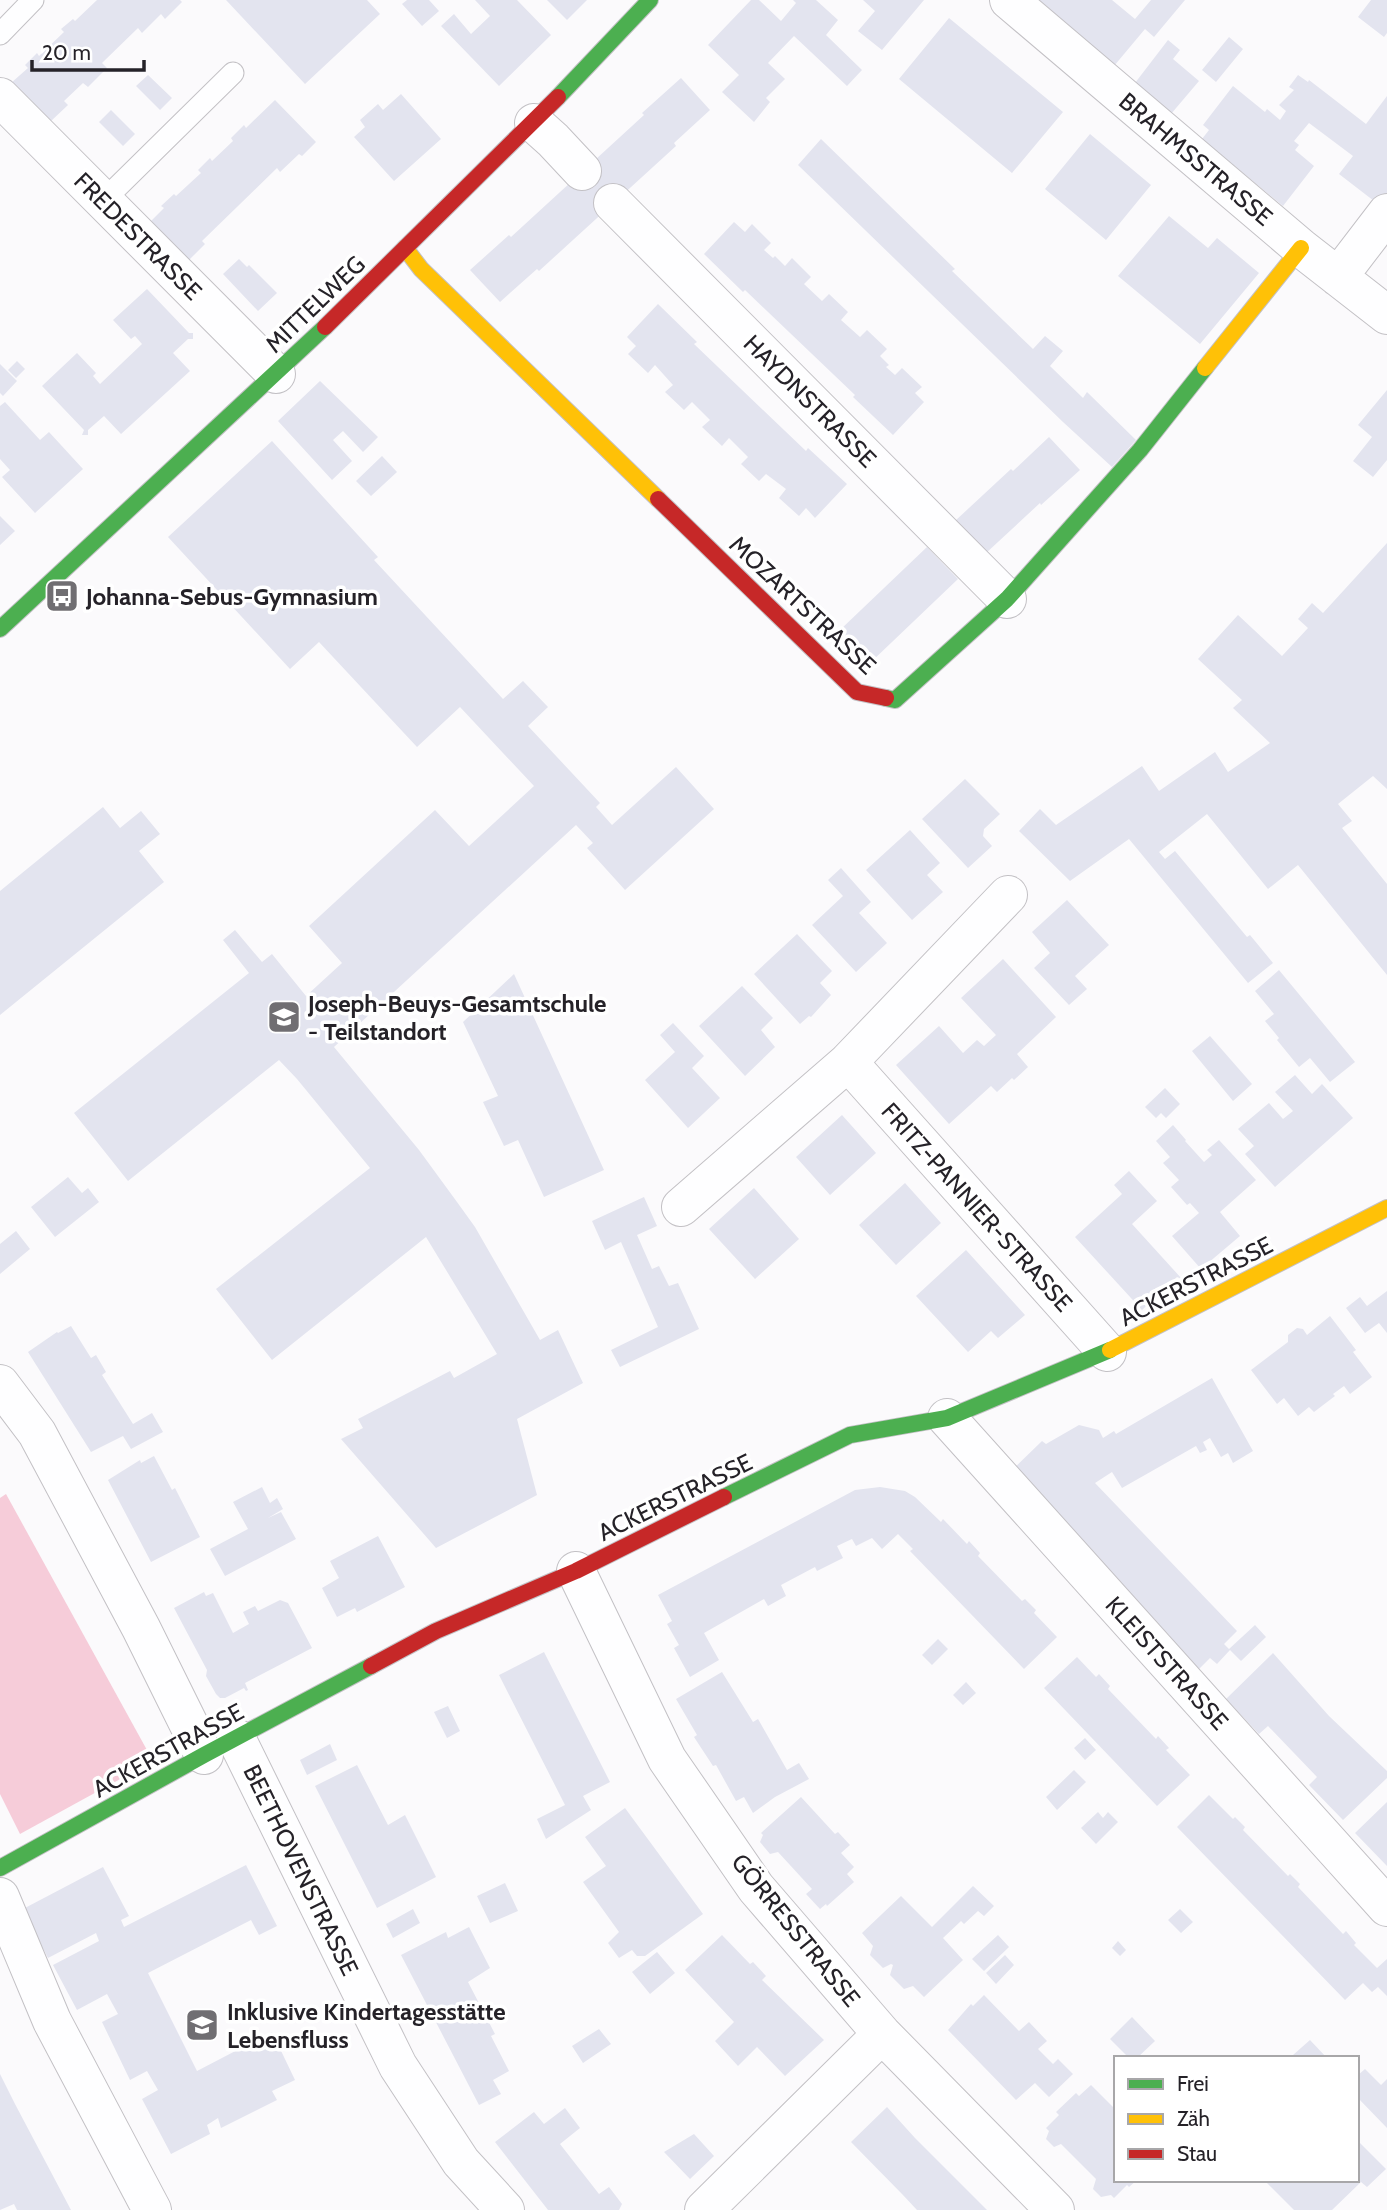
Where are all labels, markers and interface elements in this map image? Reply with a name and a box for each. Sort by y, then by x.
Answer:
scale bar [32,28,144,72]
text: 20 m [42,40,91,65]
street label: BRAHMSSTRASSE [1113,86,1279,232]
street label: FREDESTRASSE [68,166,208,306]
street label: MITTELWEG [259,249,371,359]
street label: HAYDNSTRASSE [738,329,882,473]
street label: MOZARTSTRASSE [724,530,882,680]
bus stop icon: Johanna-Sebus-Gymnasium [43,577,81,615]
place label: Johanna-Sebus-Gymnasium [85,582,378,611]
place label: Joseph-Beuys-Gesamtschule - Teilstandort [307,989,606,1046]
school or university icon: Joseph-Beuys-Gesamtschule - Teilstandort [265,998,303,1036]
street label: FRITZ-PANNIER-STRASSE [876,1097,1078,1317]
street label: ACKERSTRASSE [1115,1230,1277,1332]
street label: ACKERSTRASSE [593,1447,757,1547]
street label: KLEISTSTRASSE [1100,1590,1234,1736]
street label: ACKERSTRASSE [87,1697,249,1803]
street label: BEETHOVENSTRASSE [237,1760,365,1980]
street label: GÖRRESSTRASSE [725,1848,867,2012]
place label: Inklusive Kindertagesstätte Lebensfluss [227,1997,506,2054]
school or university icon: Inklusive Kindertagesstätte Lebensfluss [183,2006,221,2044]
legend [1114,2056,1359,2182]
text: Frei [1177,2071,1209,2096]
text: Zäh [1177,2106,1210,2131]
text: Stau [1177,2141,1217,2166]

